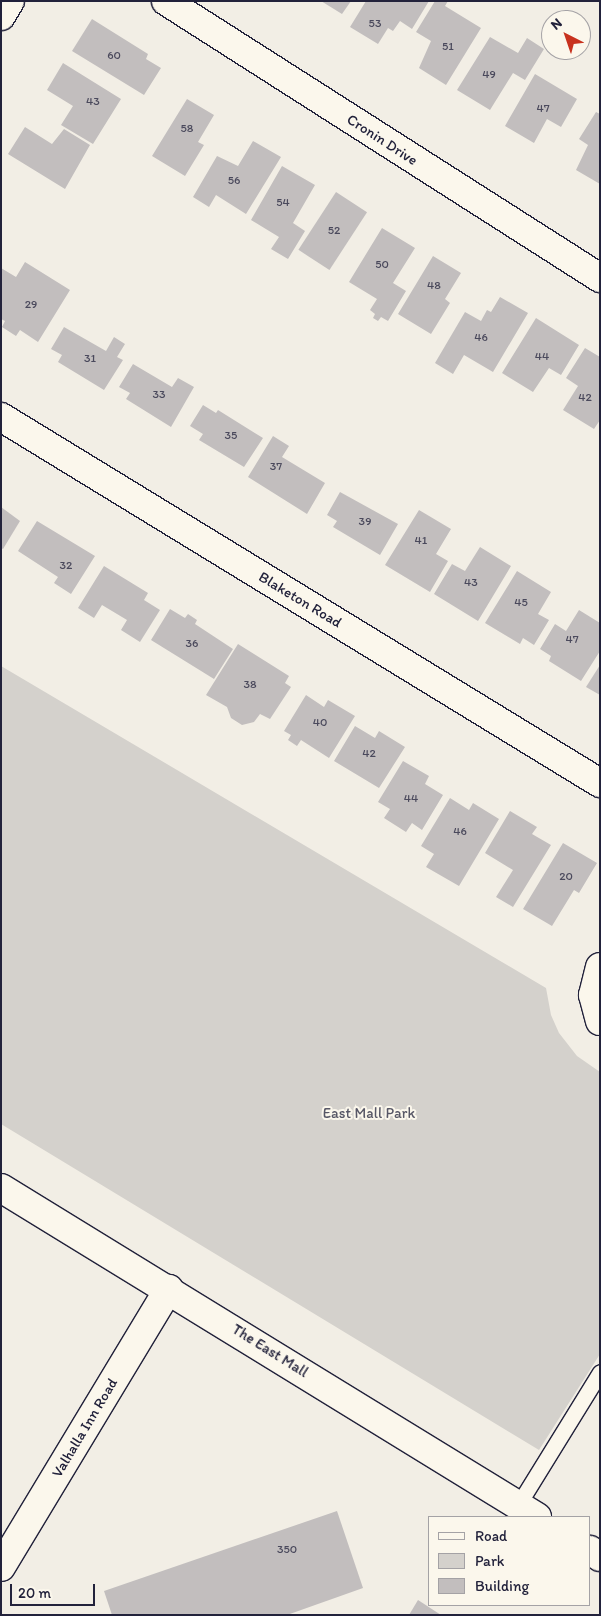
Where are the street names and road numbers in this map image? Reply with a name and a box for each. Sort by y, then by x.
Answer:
street label: Cronin Drive [343,110,421,170]
street label: Blaketon Road [255,568,345,632]
street label: The East Mall [228,1320,312,1382]
street label: Valhalla Inn Road [48,1375,122,1481]

